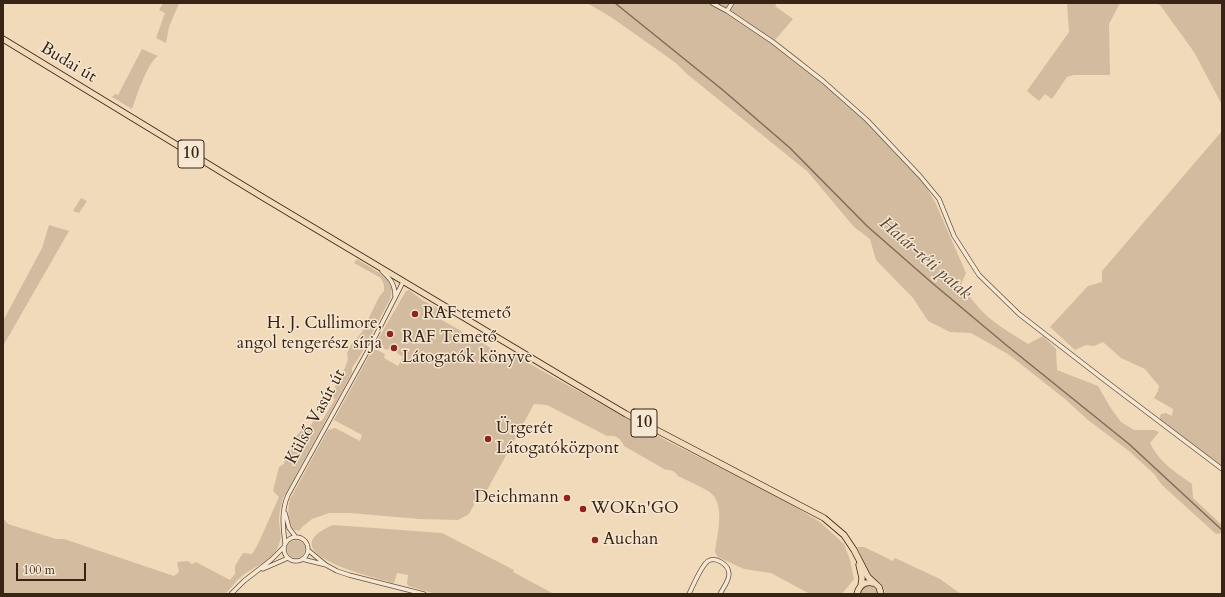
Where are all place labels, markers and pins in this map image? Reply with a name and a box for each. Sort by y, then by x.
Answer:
place label: RAF temető [423,304,511,324]
marker: RAF temető [410,309,420,319]
place label: H. J. Cullimore, angol tengerész sírja [237,314,382,354]
place label: RAF Temető Látogatók könyve [402,328,533,368]
marker: H. J. Cullimore, angol tengerész sírja [385,329,395,339]
marker: RAF Temető Látogatók könyve [389,343,399,353]
place label: Ürgerét Látogatóközpont [496,419,619,459]
marker: Ürgerét Látogatóközpont [483,434,493,444]
place label: Deichmann [475,488,559,508]
marker: Deichmann [562,493,572,503]
place label: WOKn'GO [591,499,679,519]
marker: WOKn'GO [578,504,588,514]
place label: Auchan [603,530,659,550]
marker: Auchan [590,535,600,545]

